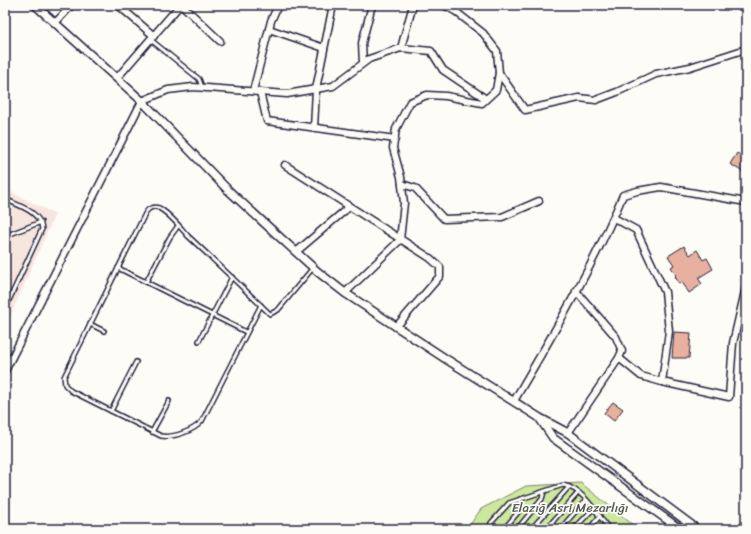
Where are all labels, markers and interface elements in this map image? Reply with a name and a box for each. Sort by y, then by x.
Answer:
park label: Elazığ Asri Mezarlığı [512,496,629,519]

